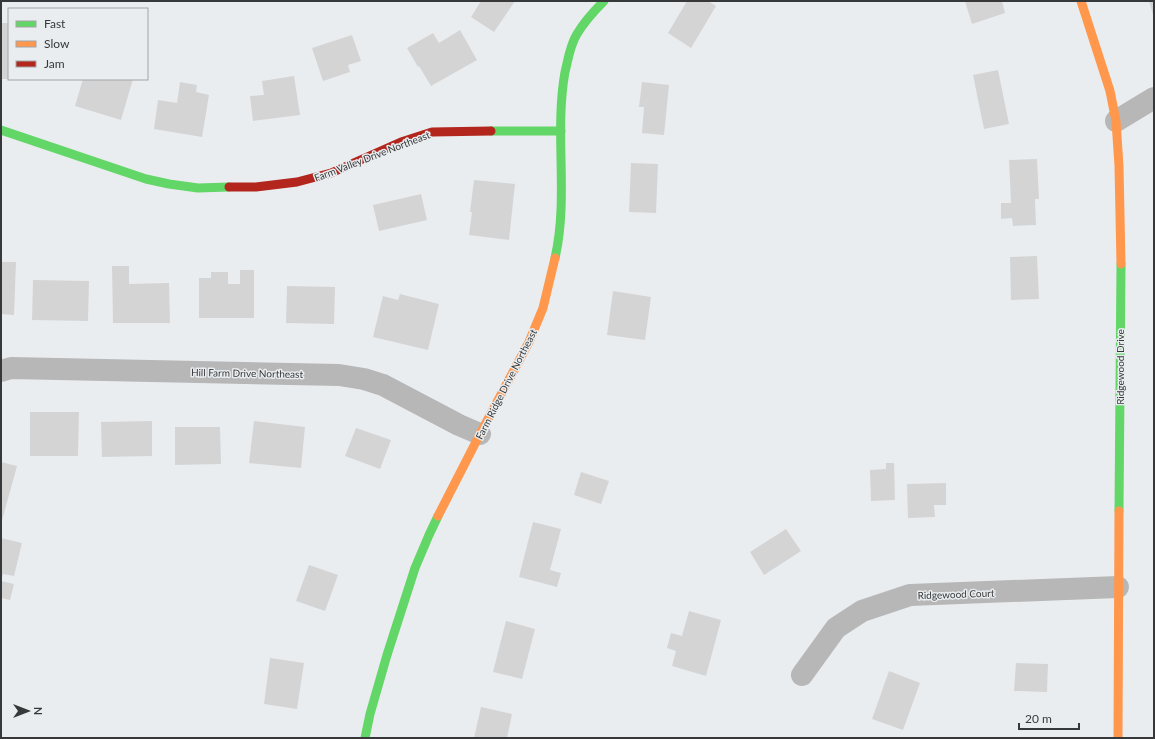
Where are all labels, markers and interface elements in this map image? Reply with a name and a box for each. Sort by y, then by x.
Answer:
legend [8,8,148,80]
text: Fast [44,16,66,31]
text: Slow [44,36,70,51]
text: Jam [44,56,65,71]
street label: Farm Valley Drive Northeast [313,128,432,184]
street label: Farm Ridge Drive Northeast [473,327,539,441]
street label: Ridgewood Drive [1114,329,1126,405]
street label: Hill Farm Drive Northeast [191,366,304,380]
street label: Ridgewood Court [917,587,995,601]
north arrow [8,691,48,731]
scale bar [1019,705,1079,731]
text: N [32,707,45,715]
text: 20 m [1025,711,1052,726]

